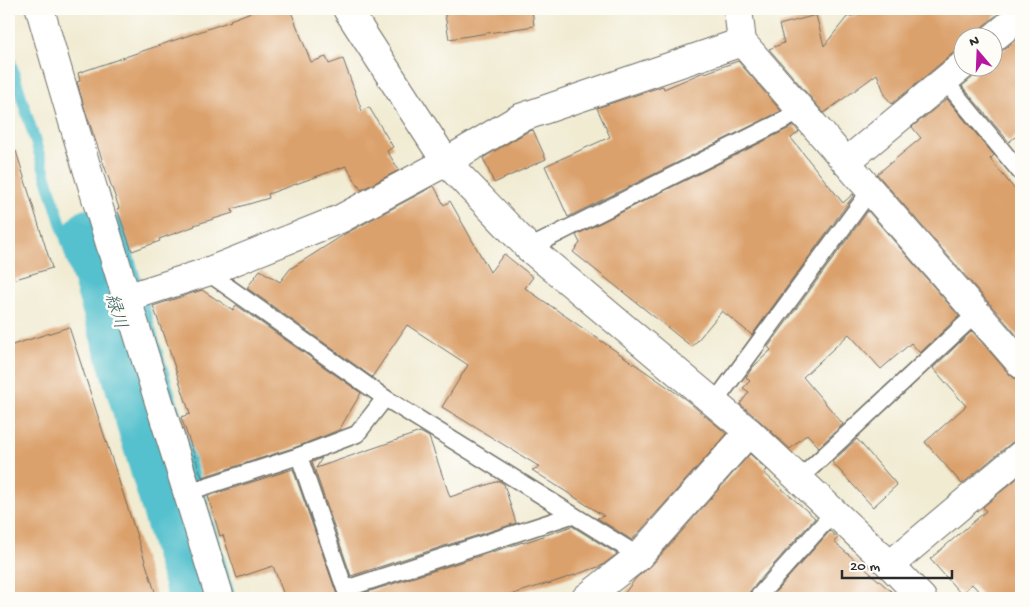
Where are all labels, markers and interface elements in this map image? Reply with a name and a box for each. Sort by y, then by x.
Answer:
north arrow [952,28,1002,78]
text: N [967,33,982,52]
water label: 緑川 [99,291,131,332]
scale bar [842,547,952,579]
text: 20 m [850,558,880,576]

